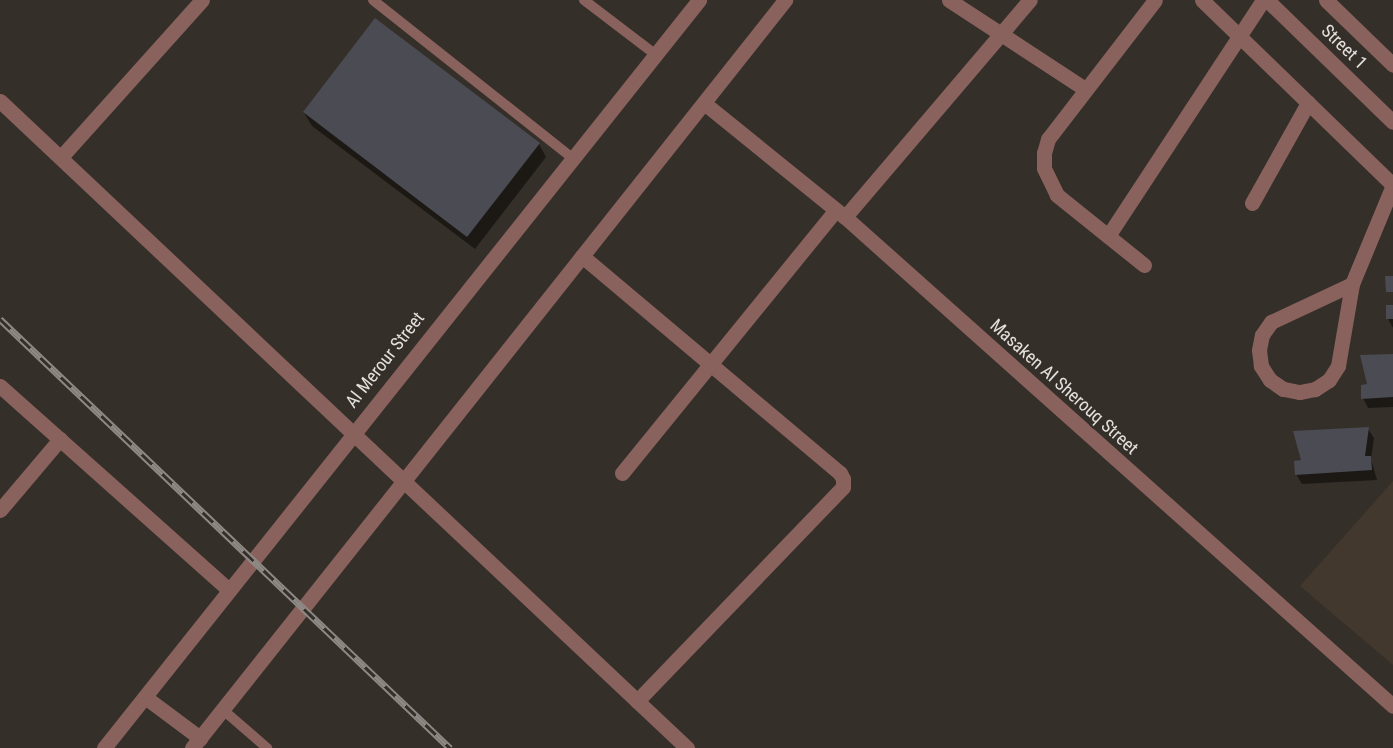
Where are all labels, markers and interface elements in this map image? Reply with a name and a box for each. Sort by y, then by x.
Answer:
street label: Street 1 [1317,20,1371,74]
street label: Al Merour Street [341,308,429,412]
street label: Masaken Al Sherouq Street [986,315,1142,459]

